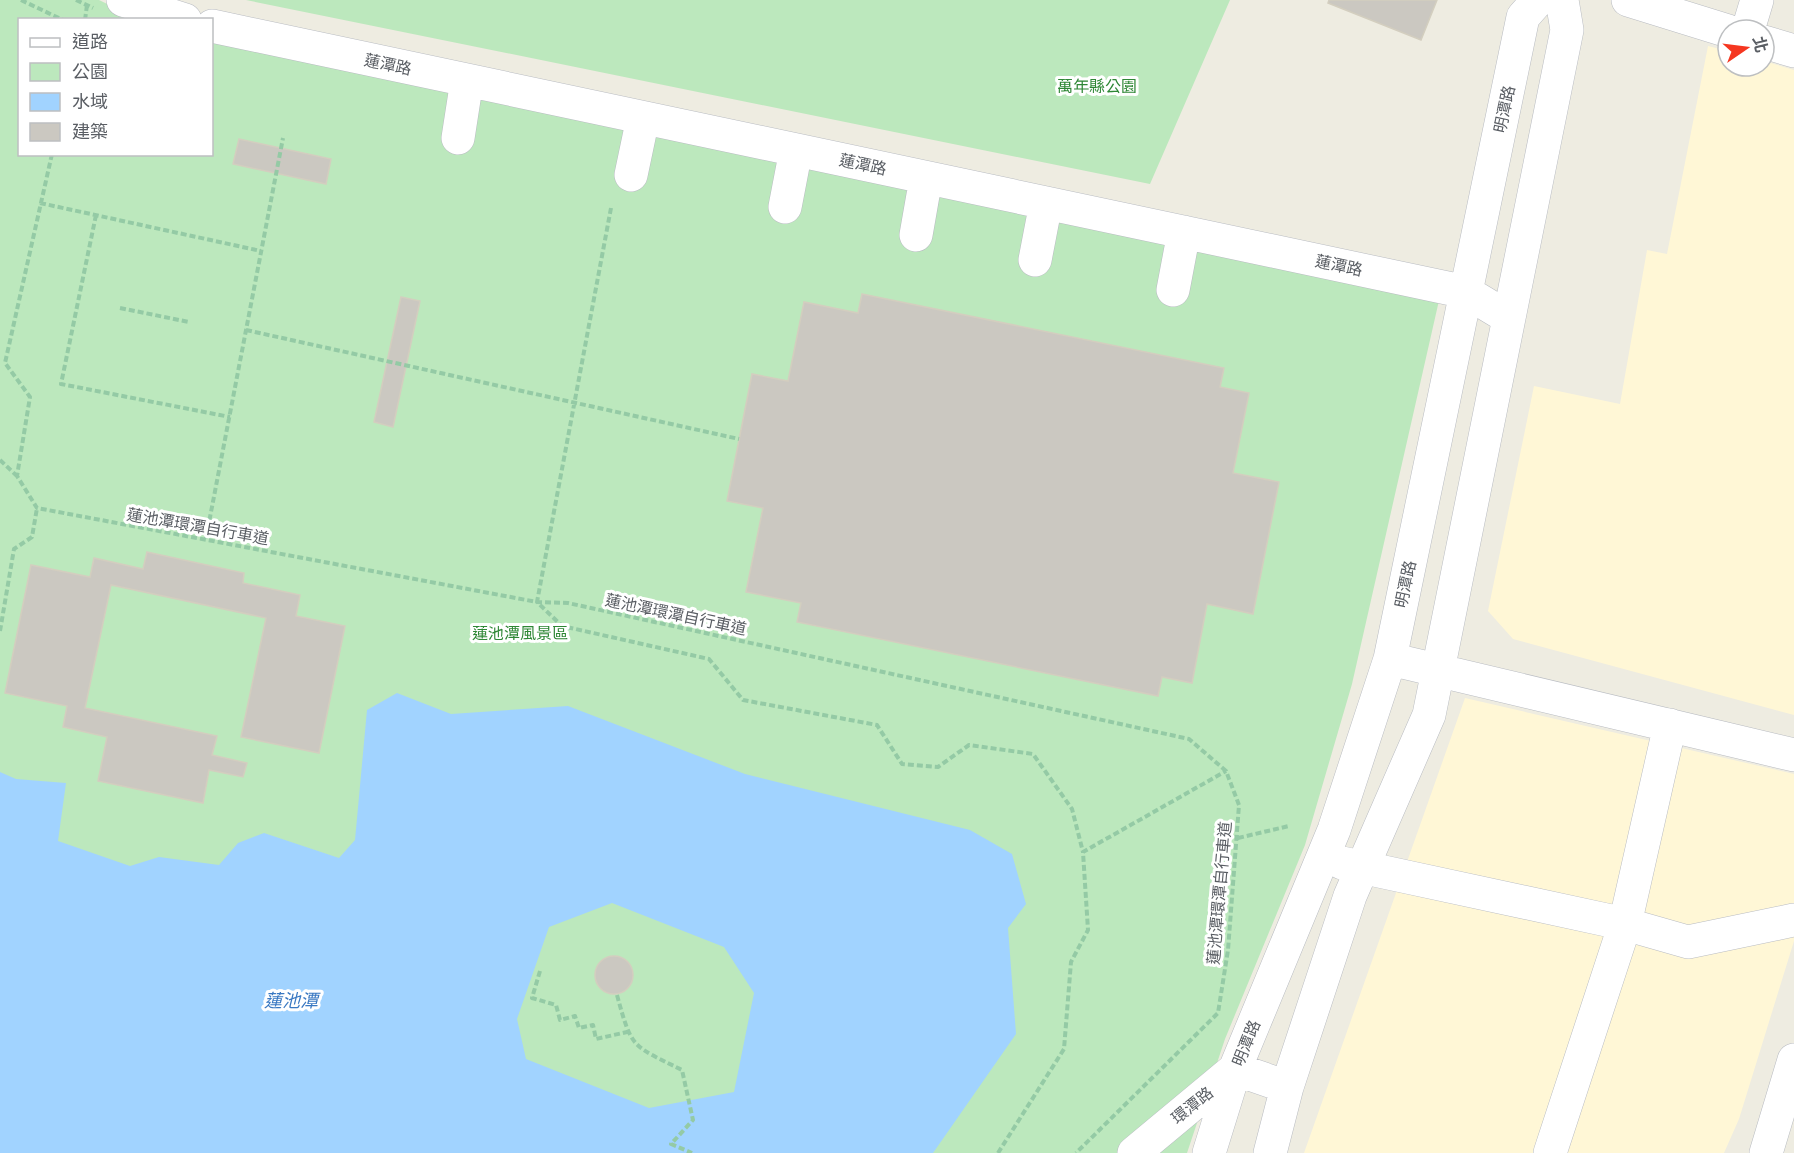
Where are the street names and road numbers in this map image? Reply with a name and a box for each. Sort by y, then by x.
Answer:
street label: 蓮潭路 [362,50,413,79]
street label: 明潭路 [1490,84,1519,135]
street label: 蓮潭路 [837,150,888,179]
street label: 蓮潭路 [1313,251,1364,280]
street label: 蓮池潭環潭自行車道 [125,505,270,548]
street label: 明潭路 [1391,559,1420,610]
street label: 蓮池潭環潭自行車道 [603,590,748,639]
street label: 蓮池潭環潭自行車道 [1204,820,1235,966]
street label: 明潭路 [1229,1017,1264,1069]
street label: 環潭路 [1168,1083,1217,1128]

